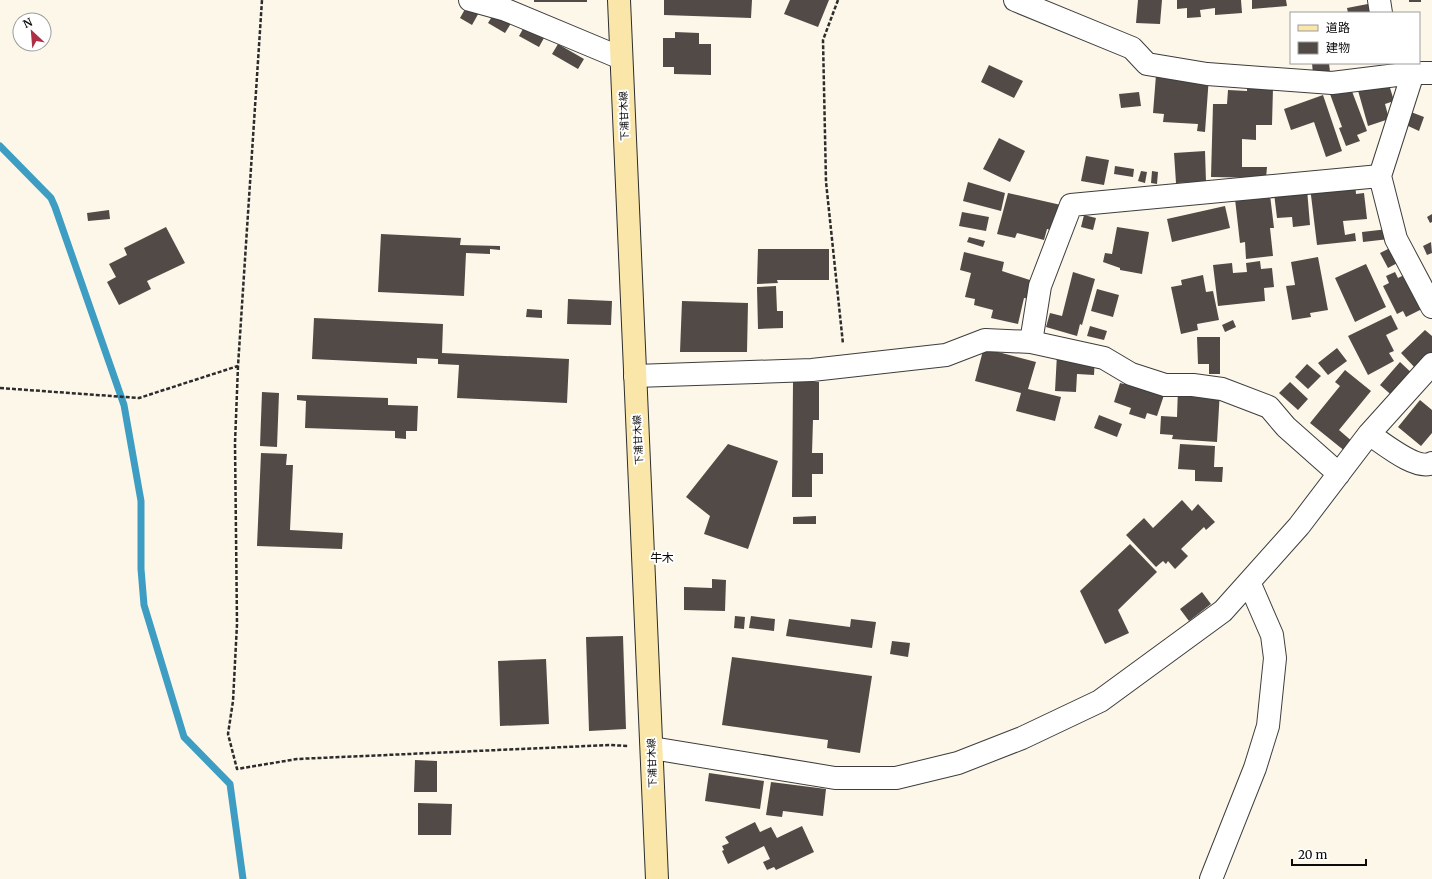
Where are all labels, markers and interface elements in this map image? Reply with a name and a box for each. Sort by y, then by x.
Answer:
north arrow [12,12,52,52]
legend [1290,12,1420,64]
text: N [21,15,35,31]
text: 道路 [1326,20,1350,35]
text: 建物 [1326,40,1350,55]
street label: 下浦甘木線 [617,91,631,141]
street label: 下浦甘木線 [630,415,646,465]
district label: 牛木 [650,550,674,565]
street label: 下浦甘木線 [645,738,659,788]
scale bar [1292,841,1366,867]
text: 20 m [1298,847,1327,862]

